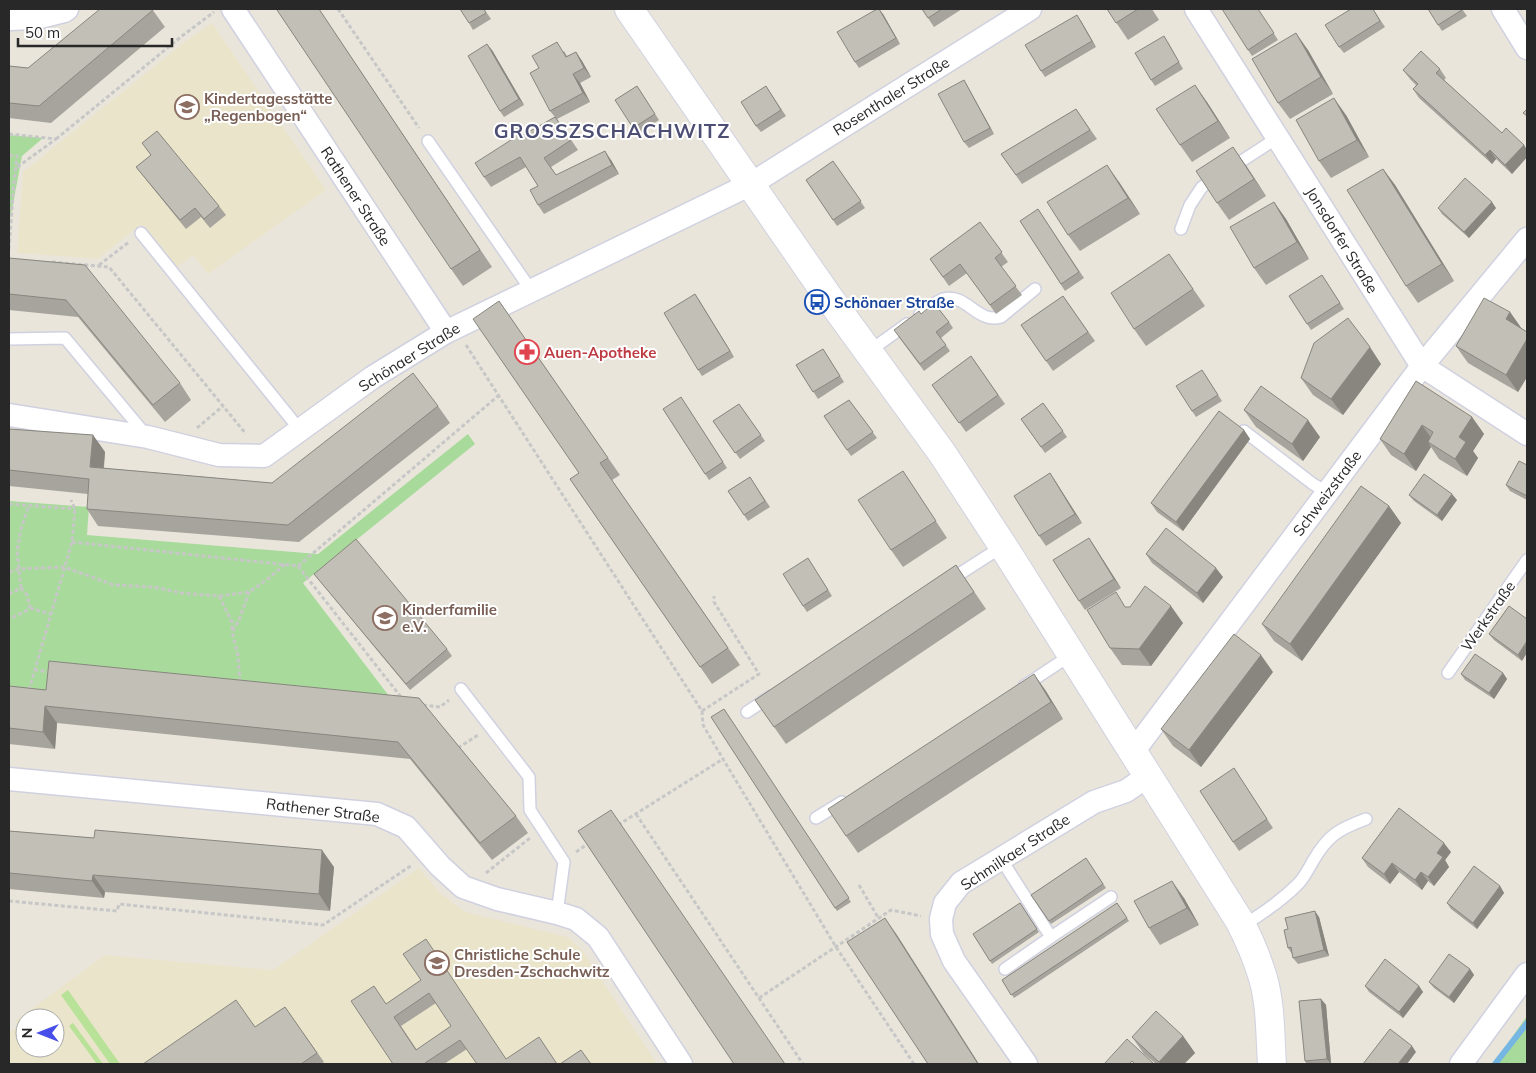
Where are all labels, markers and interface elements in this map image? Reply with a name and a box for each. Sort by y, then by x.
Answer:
scale bar [18,15,171,47]
text: 50 m [25,23,60,42]
street label: Rosenthaler Straße [829,52,953,140]
place label: Kindertagesstätte „Regenbogen“ [204,89,332,125]
school or university icon: Kindertagesstätte „Regenbogen“ [174,94,200,120]
district label: GROSSZSCHACHWITZ [494,118,730,143]
street label: Rathener Straße [317,143,395,249]
street label: Jonsdorfer Straße [1302,183,1382,297]
bus stop icon: Schönaer Straße [804,289,830,315]
place label: Schönaer Straße [834,293,954,312]
street label: Schönaer Straße [355,318,463,396]
pharmacy icon: Auen-Apotheke [514,339,540,365]
place label: Auen-Apotheke [544,343,656,362]
street label: Schweizstraße [1289,446,1365,540]
street label: Werkstraße [1457,577,1519,655]
place label: Kinderfamilie e.V. [402,600,497,636]
school or university icon: Kinderfamilie e.V. [372,605,398,631]
street label: Rathener Straße [265,794,381,826]
street label: Schmilkaer Straße [957,810,1073,894]
place label: Christliche Schule Dresden-Zschachwitz [454,945,610,981]
school or university icon: Christliche Schule Dresden-Zschachwitz [424,950,450,976]
north arrow [15,1008,65,1058]
text: N [18,1028,36,1038]

